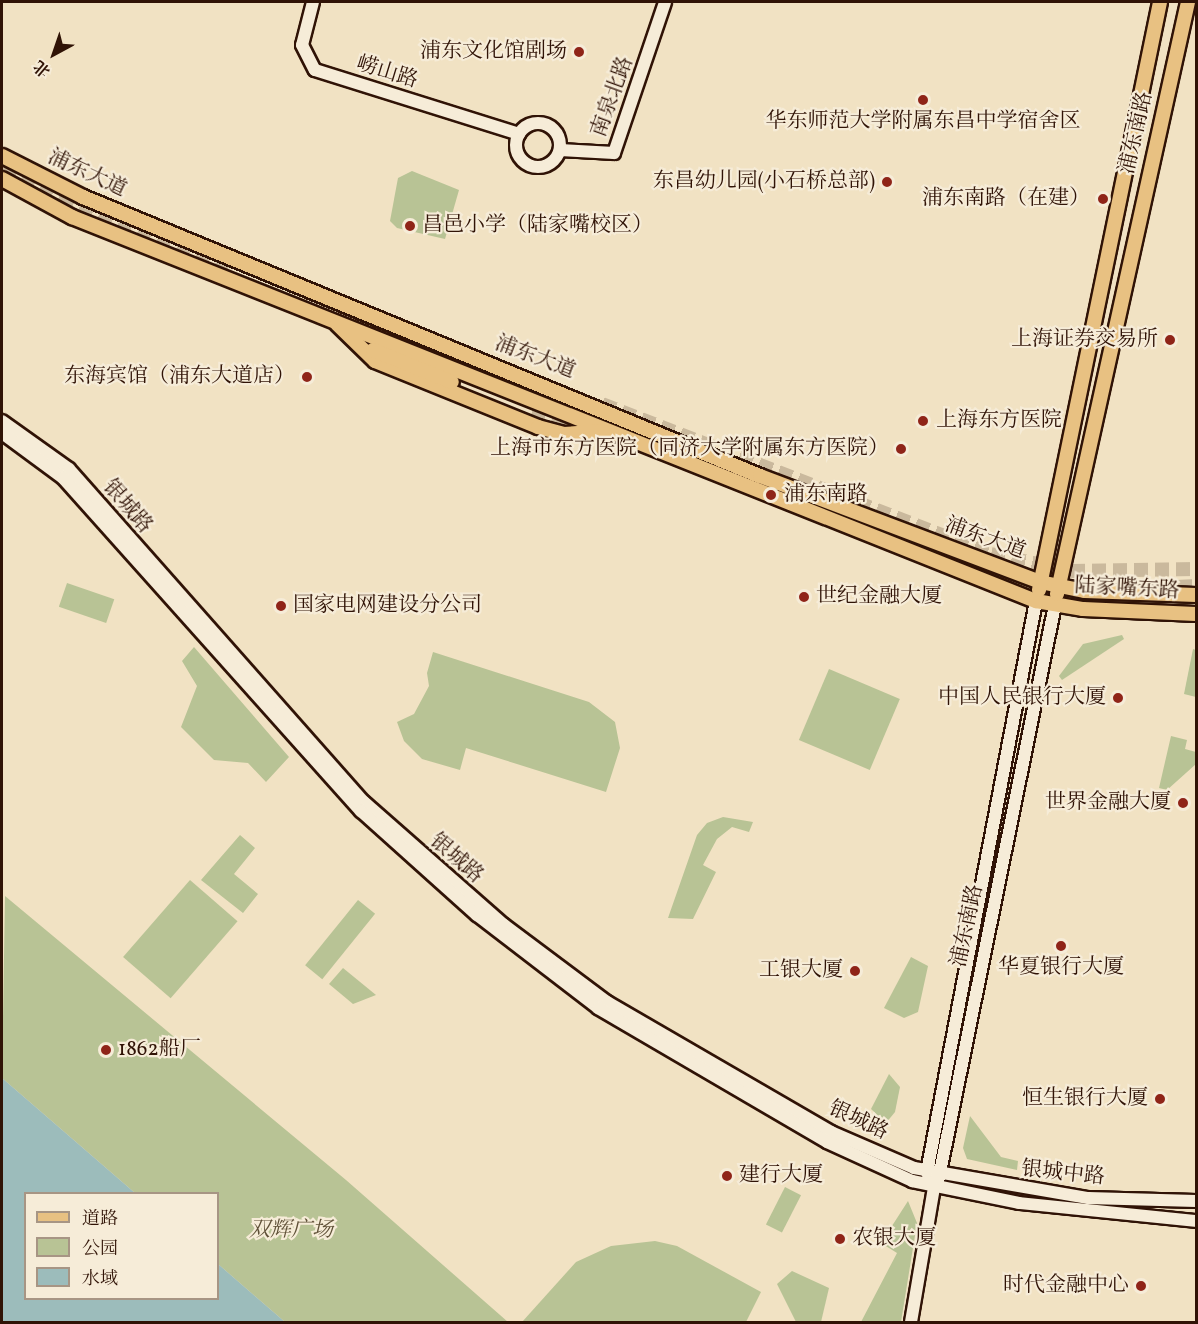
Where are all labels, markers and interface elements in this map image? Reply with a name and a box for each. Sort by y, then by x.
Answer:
north arrow [24,24,84,84]
place label: 浦东文化馆剧场 [420,39,567,65]
marker: 浦东文化馆剧场 [572,45,586,59]
street label: 崂山路 [353,52,421,94]
street label: 南泉北路 [587,53,639,141]
text: 北 [29,54,56,81]
street label: 浦东南路 [1115,89,1159,177]
marker: 华东师范大学附属东昌中学宿舍区 [916,93,930,107]
place label: 华东师范大学附属东昌中学宿舍区 [766,109,1080,135]
street label: 浦东大道 [44,145,130,203]
place label: 东昌幼儿园(小石桥总部) [653,169,875,195]
marker: 东昌幼儿园(小石桥总部) [880,175,894,189]
place label: 浦东南路（在建） [922,186,1090,212]
marker: 浦东南路（在建） [1094,190,1112,208]
place label: 昌邑小学（陆家嘴校区） [422,213,653,239]
marker: 昌邑小学（陆家嘴校区） [403,219,417,233]
place label: 上海证券交易所 [1011,327,1158,353]
street label: 浦东大道 [491,331,579,385]
marker: 上海证券交易所 [1163,333,1177,347]
place label: 东海宾馆（浦东大道店） [64,364,295,390]
marker: 东海宾馆（浦东大道店） [300,370,314,384]
place label: 上海东方医院 [936,408,1062,434]
marker: 上海东方医院 [914,412,932,430]
place label: 上海市东方医院（同济大学附属东方医院） [490,436,889,462]
marker: 上海市东方医院（同济大学附属东方医院） [894,442,908,456]
street label: 银城路 [97,475,157,539]
place label: 浦东南路 [784,482,868,508]
marker: 浦东南路 [762,486,780,504]
street label: 浦东大道 [941,513,1029,565]
street label: 陆家嘴东路 [1074,574,1180,604]
place label: 世纪金融大厦 [816,584,942,610]
marker: 世纪金融大厦 [797,590,811,604]
place label: 国家电网建设分公司 [293,593,482,619]
marker: 国家电网建设分公司 [274,599,288,613]
place label: 中国人民银行大厦 [938,685,1106,711]
marker: 中国人民银行大厦 [1111,691,1125,705]
place label: 世界金融大厦 [1045,790,1171,816]
marker: 世界金融大厦 [1176,796,1190,810]
street label: 银城路 [424,829,488,889]
street label: 浦东南路 [947,882,989,970]
marker: 华夏银行大厦 [1054,939,1068,953]
place label: 华夏银行大厦 [998,955,1124,981]
place label: 工银大厦 [759,958,843,984]
marker: 工银大厦 [848,964,862,978]
place label: 1862船厂 [118,1037,201,1063]
marker: 1862船厂 [99,1043,113,1057]
place label: 恒生银行大厦 [1022,1086,1148,1112]
marker: 恒生银行大厦 [1153,1092,1167,1106]
street label: 银城路 [824,1096,892,1146]
street label: 银城中路 [1020,1157,1106,1191]
place label: 建行大厦 [739,1163,823,1189]
marker: 建行大厦 [720,1169,734,1183]
legend [24,1192,219,1300]
text: 道路 [82,1207,118,1232]
park label: 双辉广场 [249,1218,333,1244]
place label: 农银大厦 [852,1226,936,1252]
marker: 农银大厦 [833,1232,847,1246]
text: 公园 [82,1237,118,1262]
text: 水域 [82,1267,118,1292]
place label: 时代金融中心 [1003,1273,1129,1299]
marker: 时代金融中心 [1134,1279,1148,1293]

